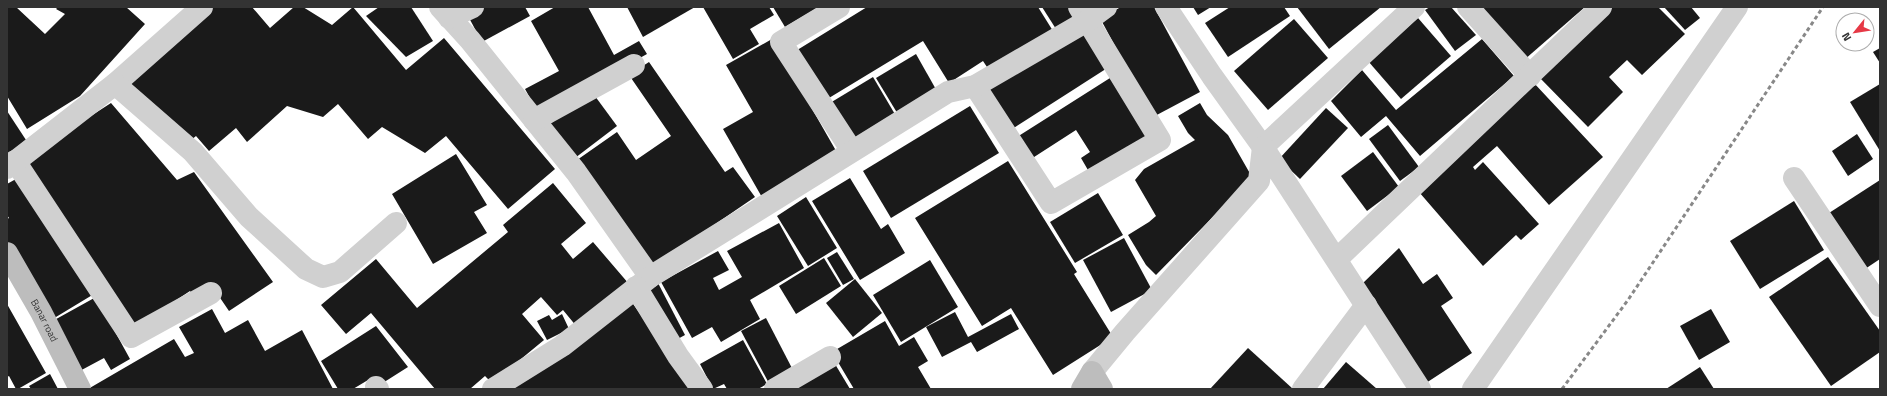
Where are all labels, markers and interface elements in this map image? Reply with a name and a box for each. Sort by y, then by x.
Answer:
north arrow [1835,12,1875,52]
text: N [1838,30,1855,44]
street label: Banar road [27,296,62,344]

